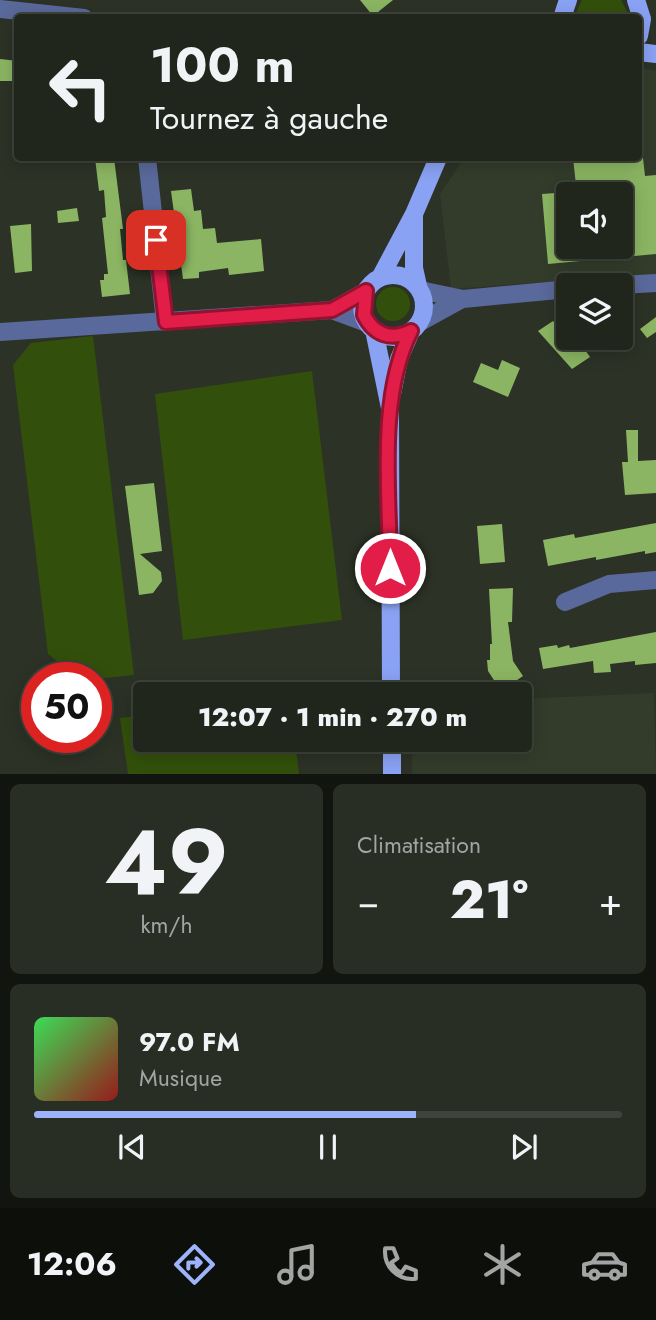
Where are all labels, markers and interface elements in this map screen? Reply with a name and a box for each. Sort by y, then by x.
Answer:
text: 100 m [150,30,295,100]
icon: left [35,42,126,133]
text: Tournez à gauche [150,95,388,141]
map controls [556,182,633,350]
button: sound [556,182,633,259]
pin [126,210,186,270]
icon: arrive [137,221,175,259]
button: layers [556,273,633,350]
position arrow [353,531,427,605]
speed limit sign: 50 [21,662,112,753]
text: 12:07 · 1 min · 270 m [198,698,467,736]
text: 49 [104,797,229,928]
text: Climatisation [357,828,481,862]
text: 21° [450,862,528,938]
text: − [357,874,379,929]
text: + [599,874,622,929]
text: km/h [141,908,192,942]
text: 97.0 FM [139,1023,240,1061]
text: Musique [139,1061,222,1095]
icon: previous [113,1128,151,1166]
icon: pause [309,1128,347,1166]
icon: next [505,1128,543,1166]
icon: directions [170,1240,219,1289]
icon: music [273,1240,322,1289]
icon: phone [375,1240,424,1289]
icon: climate [478,1240,527,1289]
icon: car [580,1240,629,1289]
text: 12:06 [27,1241,117,1287]

